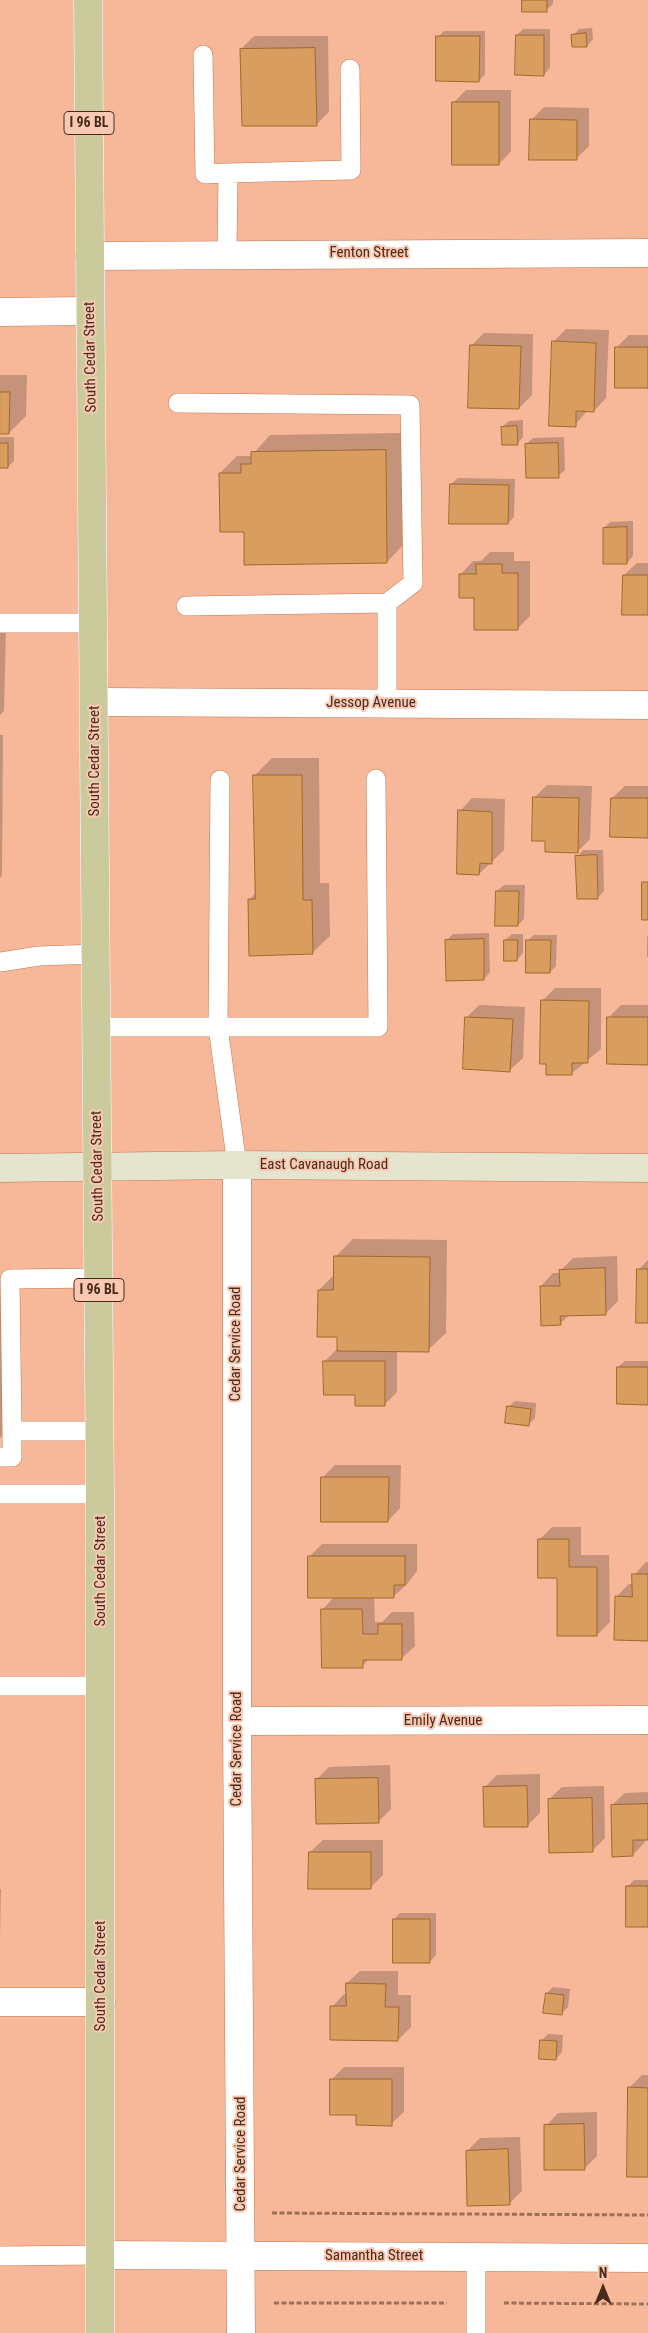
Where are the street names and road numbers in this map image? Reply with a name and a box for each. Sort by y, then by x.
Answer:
road number: I 96 BL [64,112,114,134]
street label: Fenton Street [329,244,409,262]
street label: South Cedar Street [81,301,101,413]
street label: Jessop Avenue [326,694,416,712]
street label: South Cedar Street [86,705,104,817]
street label: South Cedar Street [88,1110,108,1222]
street label: East Cavanaugh Road [260,1156,388,1174]
road number: I 96 BL [74,1278,124,1302]
street label: Cedar Service Road [227,1286,245,1402]
street label: South Cedar Street [92,1515,110,1627]
street label: Cedar Service Road [228,1691,246,1807]
street label: Emily Avenue [404,1712,482,1730]
street label: South Cedar Street [92,1920,110,2032]
street label: Cedar Service Road [232,2096,250,2212]
street label: Samantha Street [325,2247,423,2265]

